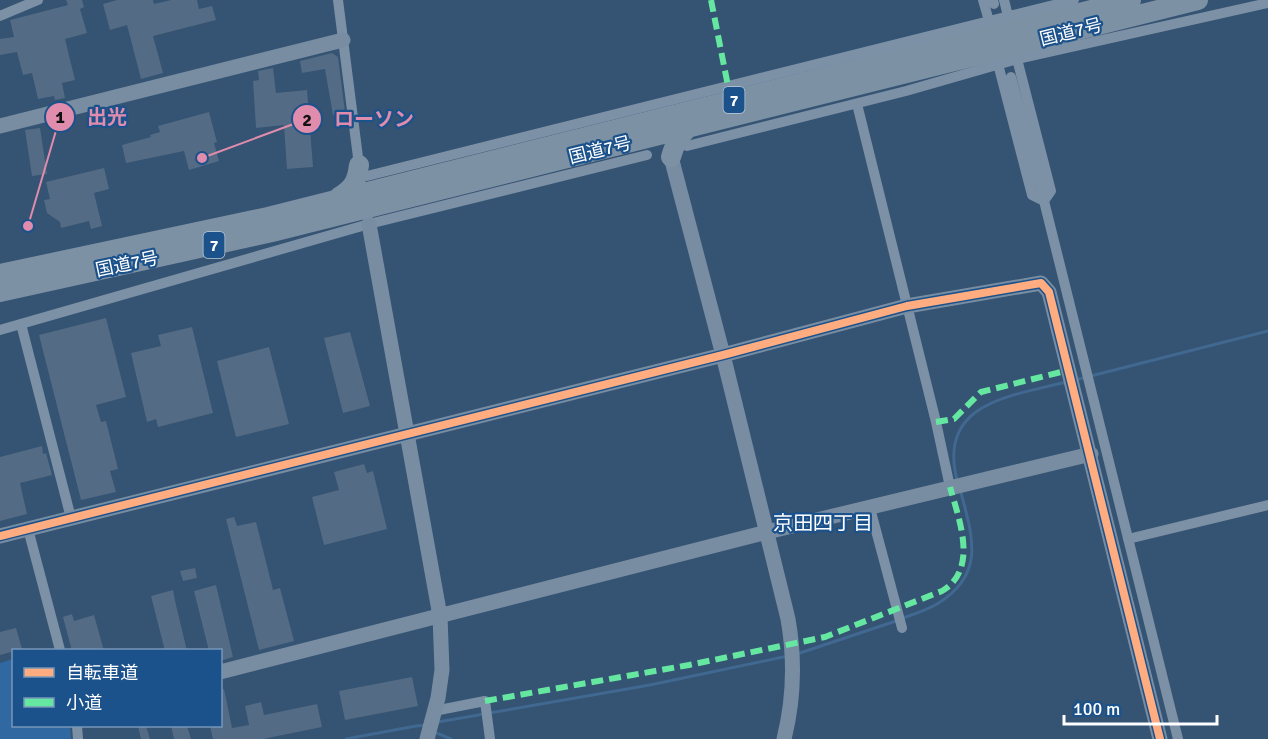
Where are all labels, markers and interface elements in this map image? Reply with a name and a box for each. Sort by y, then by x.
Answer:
street label: 国道7号 [1037,14,1105,50]
road number: 7 [724,87,744,113]
callout: 出光 [45,98,139,136]
callout: ローソン [292,100,426,138]
text: 出光 [87,105,127,130]
text: 1 [55,106,65,128]
text: ローソン [334,107,414,132]
text: 2 [302,109,312,131]
street label: 国道7号 [566,132,634,168]
road number: 7 [204,232,224,258]
street label: 国道7号 [94,247,160,281]
district label: 京田四丁目 [773,511,873,536]
legend [12,649,222,727]
text: 自転車道 [66,662,138,684]
scale bar [1064,688,1217,726]
text: 小道 [66,692,102,714]
text: 100 m [1073,698,1120,720]

